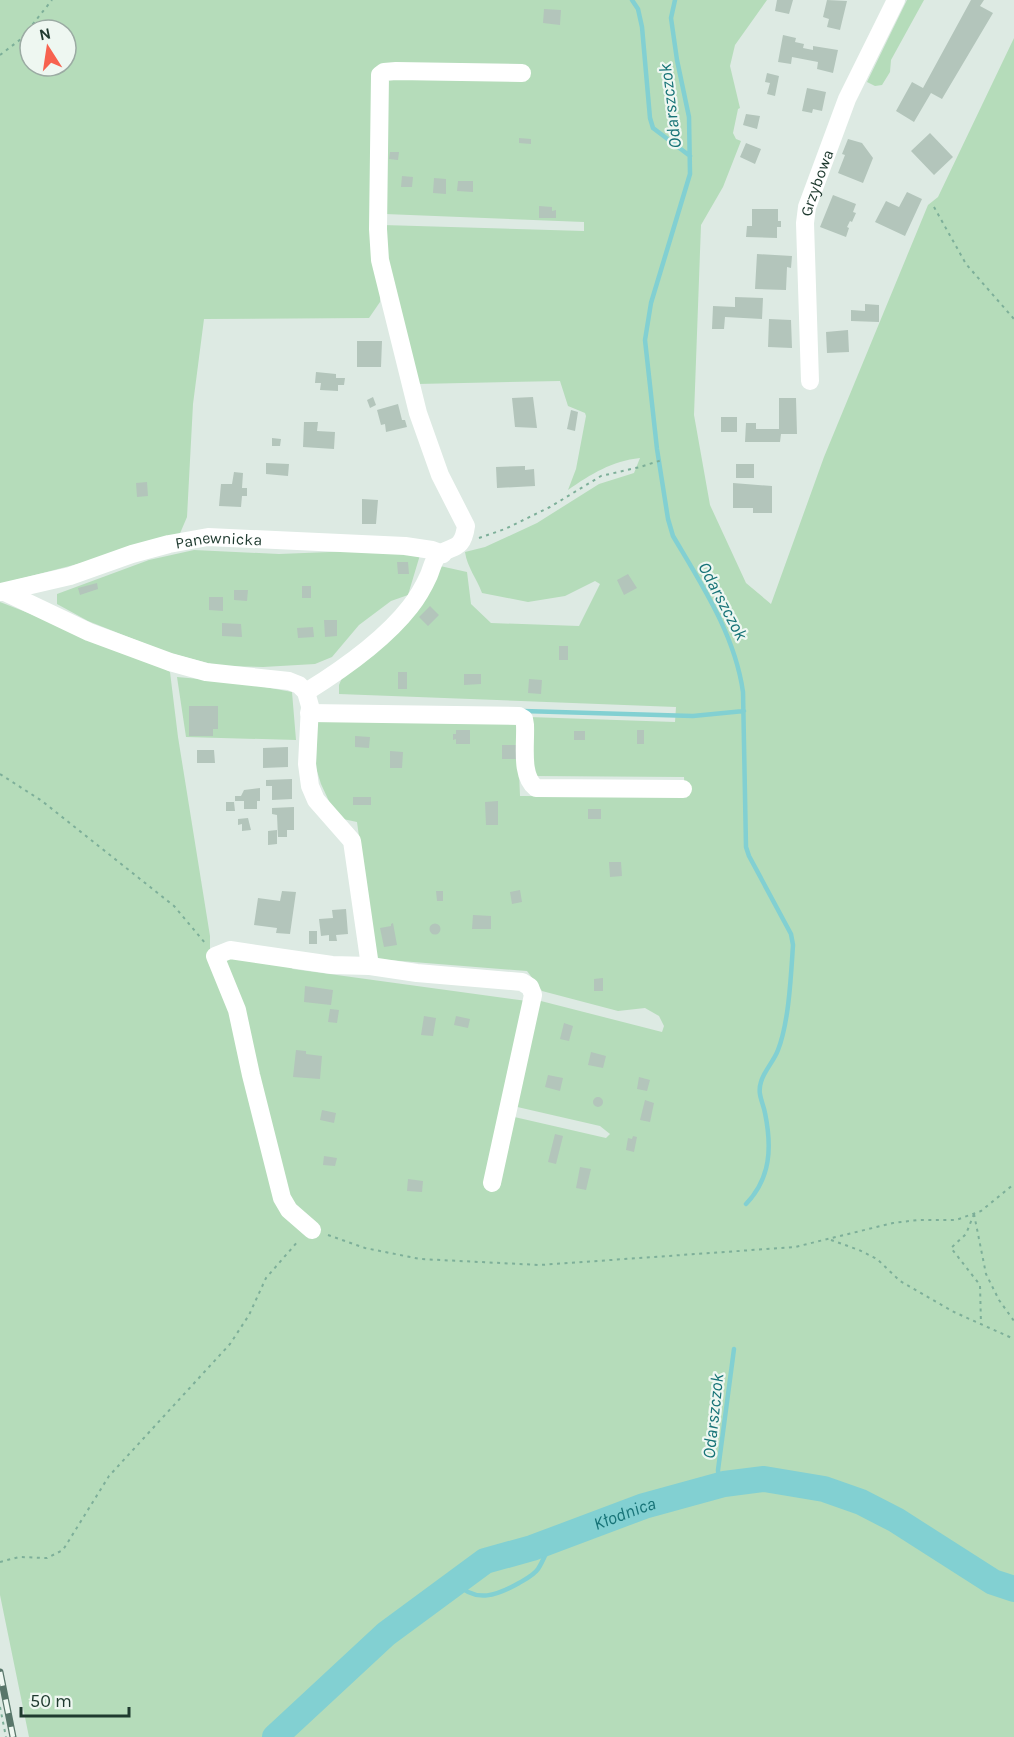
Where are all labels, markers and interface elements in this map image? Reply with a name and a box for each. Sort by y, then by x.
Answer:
north arrow [18,18,78,78]
text: N [37,23,53,44]
water label: Odarszczok [654,61,686,150]
street label: Grzybowa [797,147,837,217]
street label: Panewnicka [174,528,263,553]
water label: Odarszczok [693,558,753,645]
water label: Odarszczok [698,1371,728,1460]
water label: Kłodnica [590,1492,658,1535]
scale bar [21,1680,129,1718]
text: 50 m [30,1690,72,1712]

